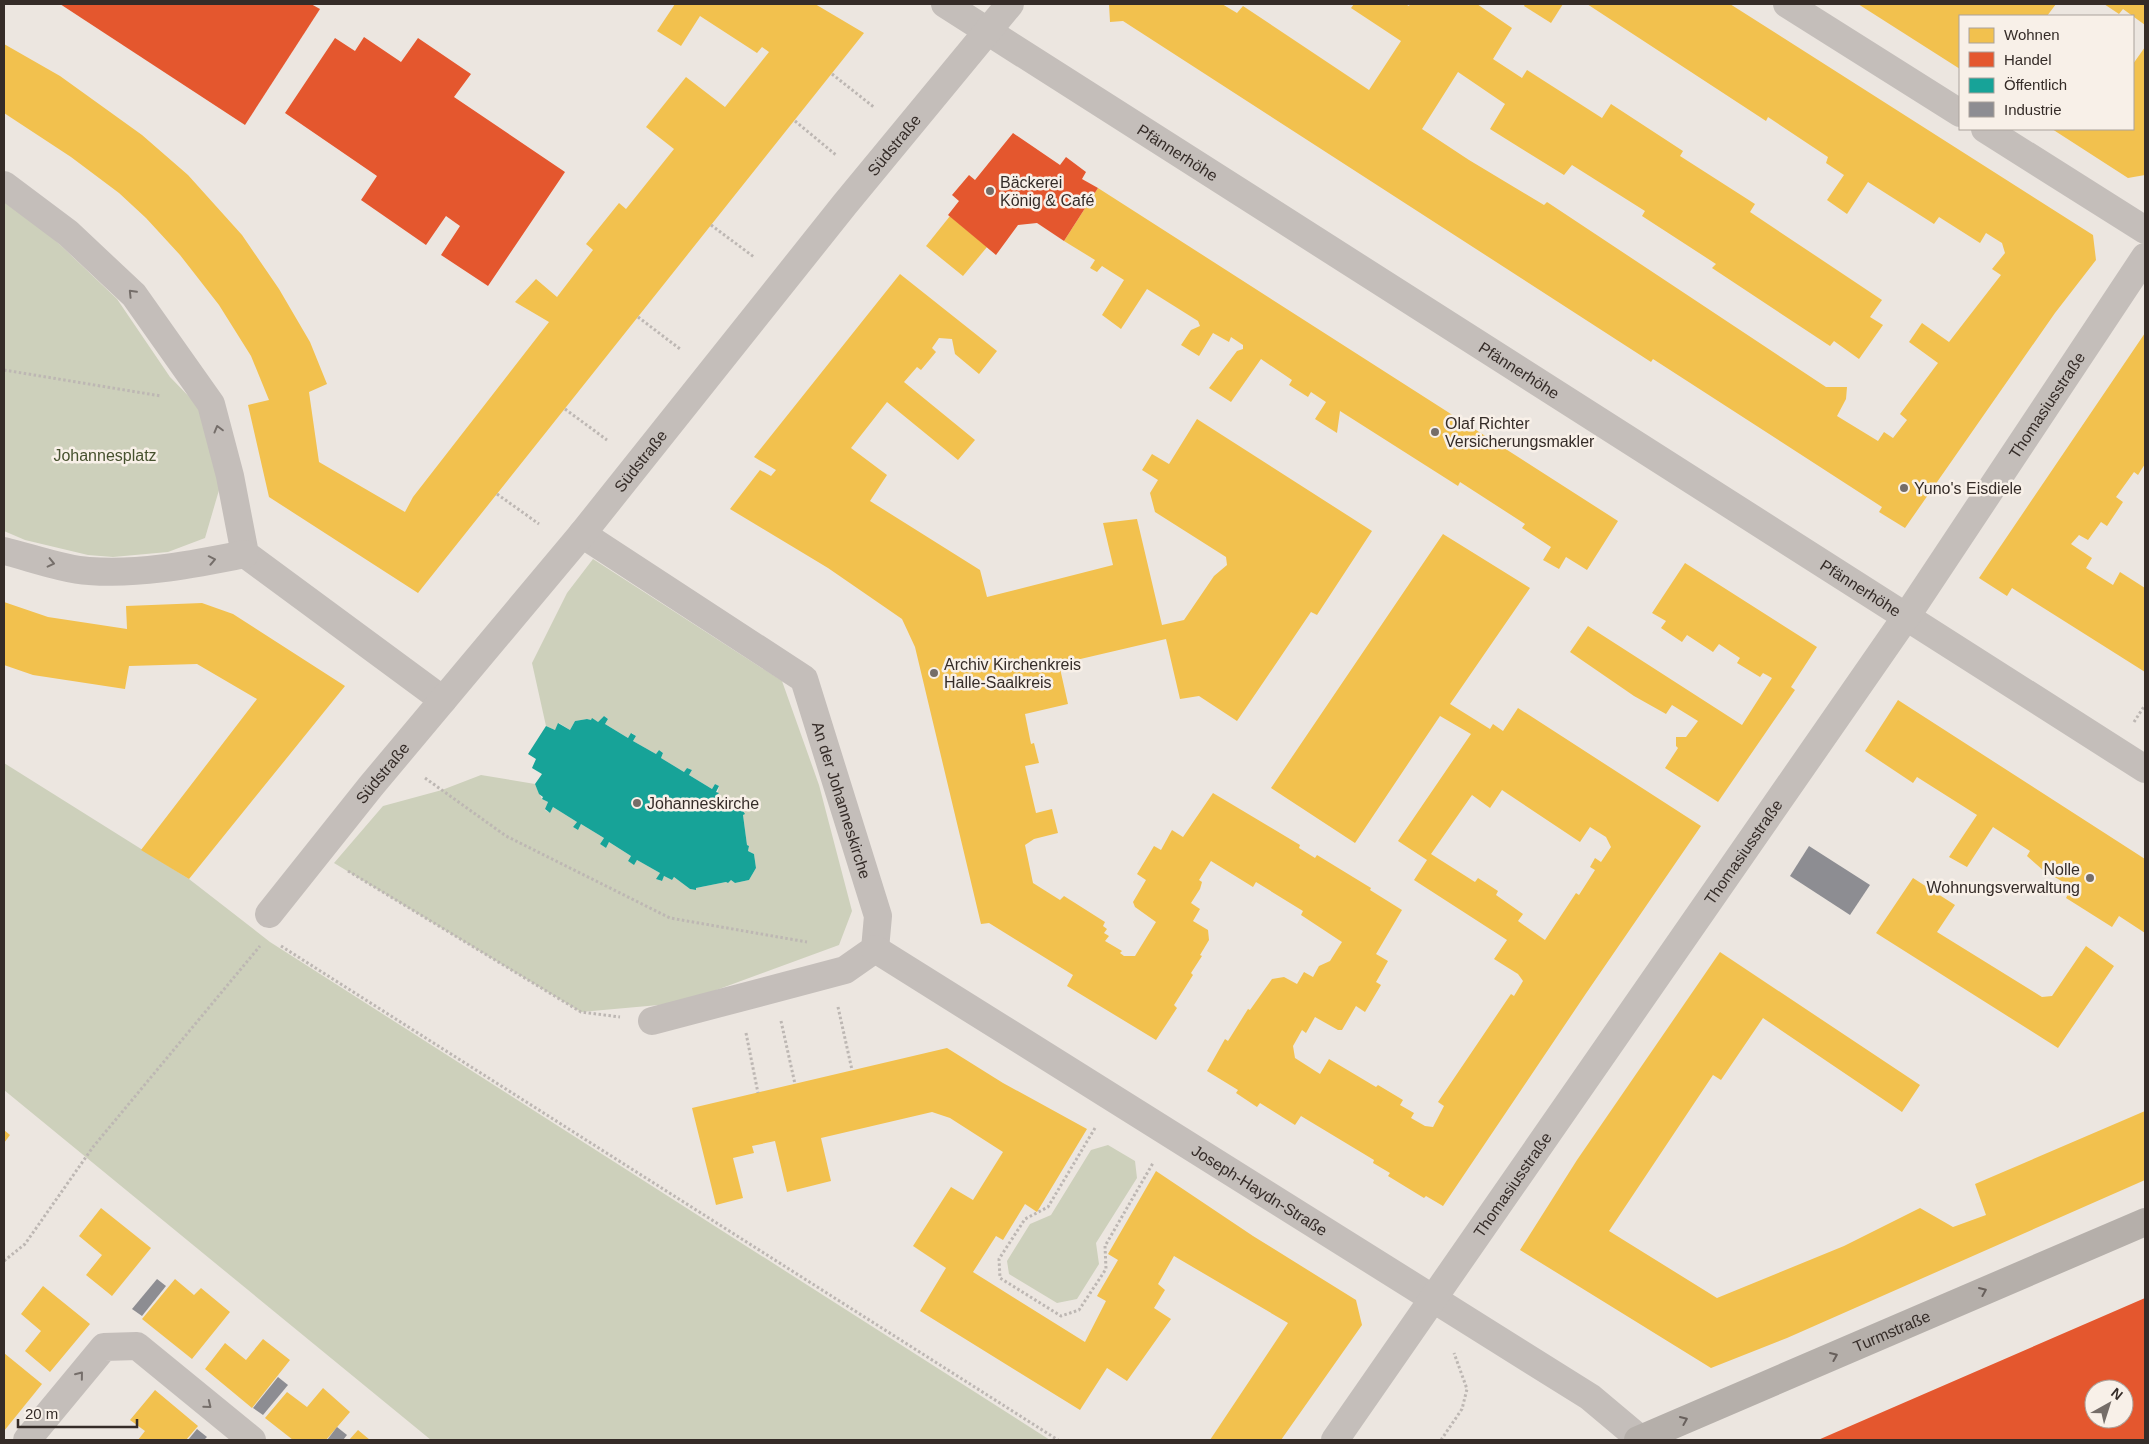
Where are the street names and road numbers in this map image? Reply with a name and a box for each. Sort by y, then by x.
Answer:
street label: Südstraße [864,111,924,179]
street label: Pfännerhöhe [1134,121,1221,184]
street label: Pfännerhöhe [1476,338,1563,402]
street label: Thomasiusstraße [2005,349,2088,461]
street label: Südstraße [611,427,670,495]
street label: Pfännerhöhe [1818,556,1904,620]
street label: An der Johanneskirche [809,719,874,881]
street label: Südstraße [352,739,412,807]
street label: Thomasiusstraße [1701,796,1785,907]
street label: Thomasiusstraße [1470,1129,1555,1240]
street label: Joseph-Haydn-Straße [1189,1141,1331,1239]
street label: Turmstraße [1850,1307,1933,1355]

